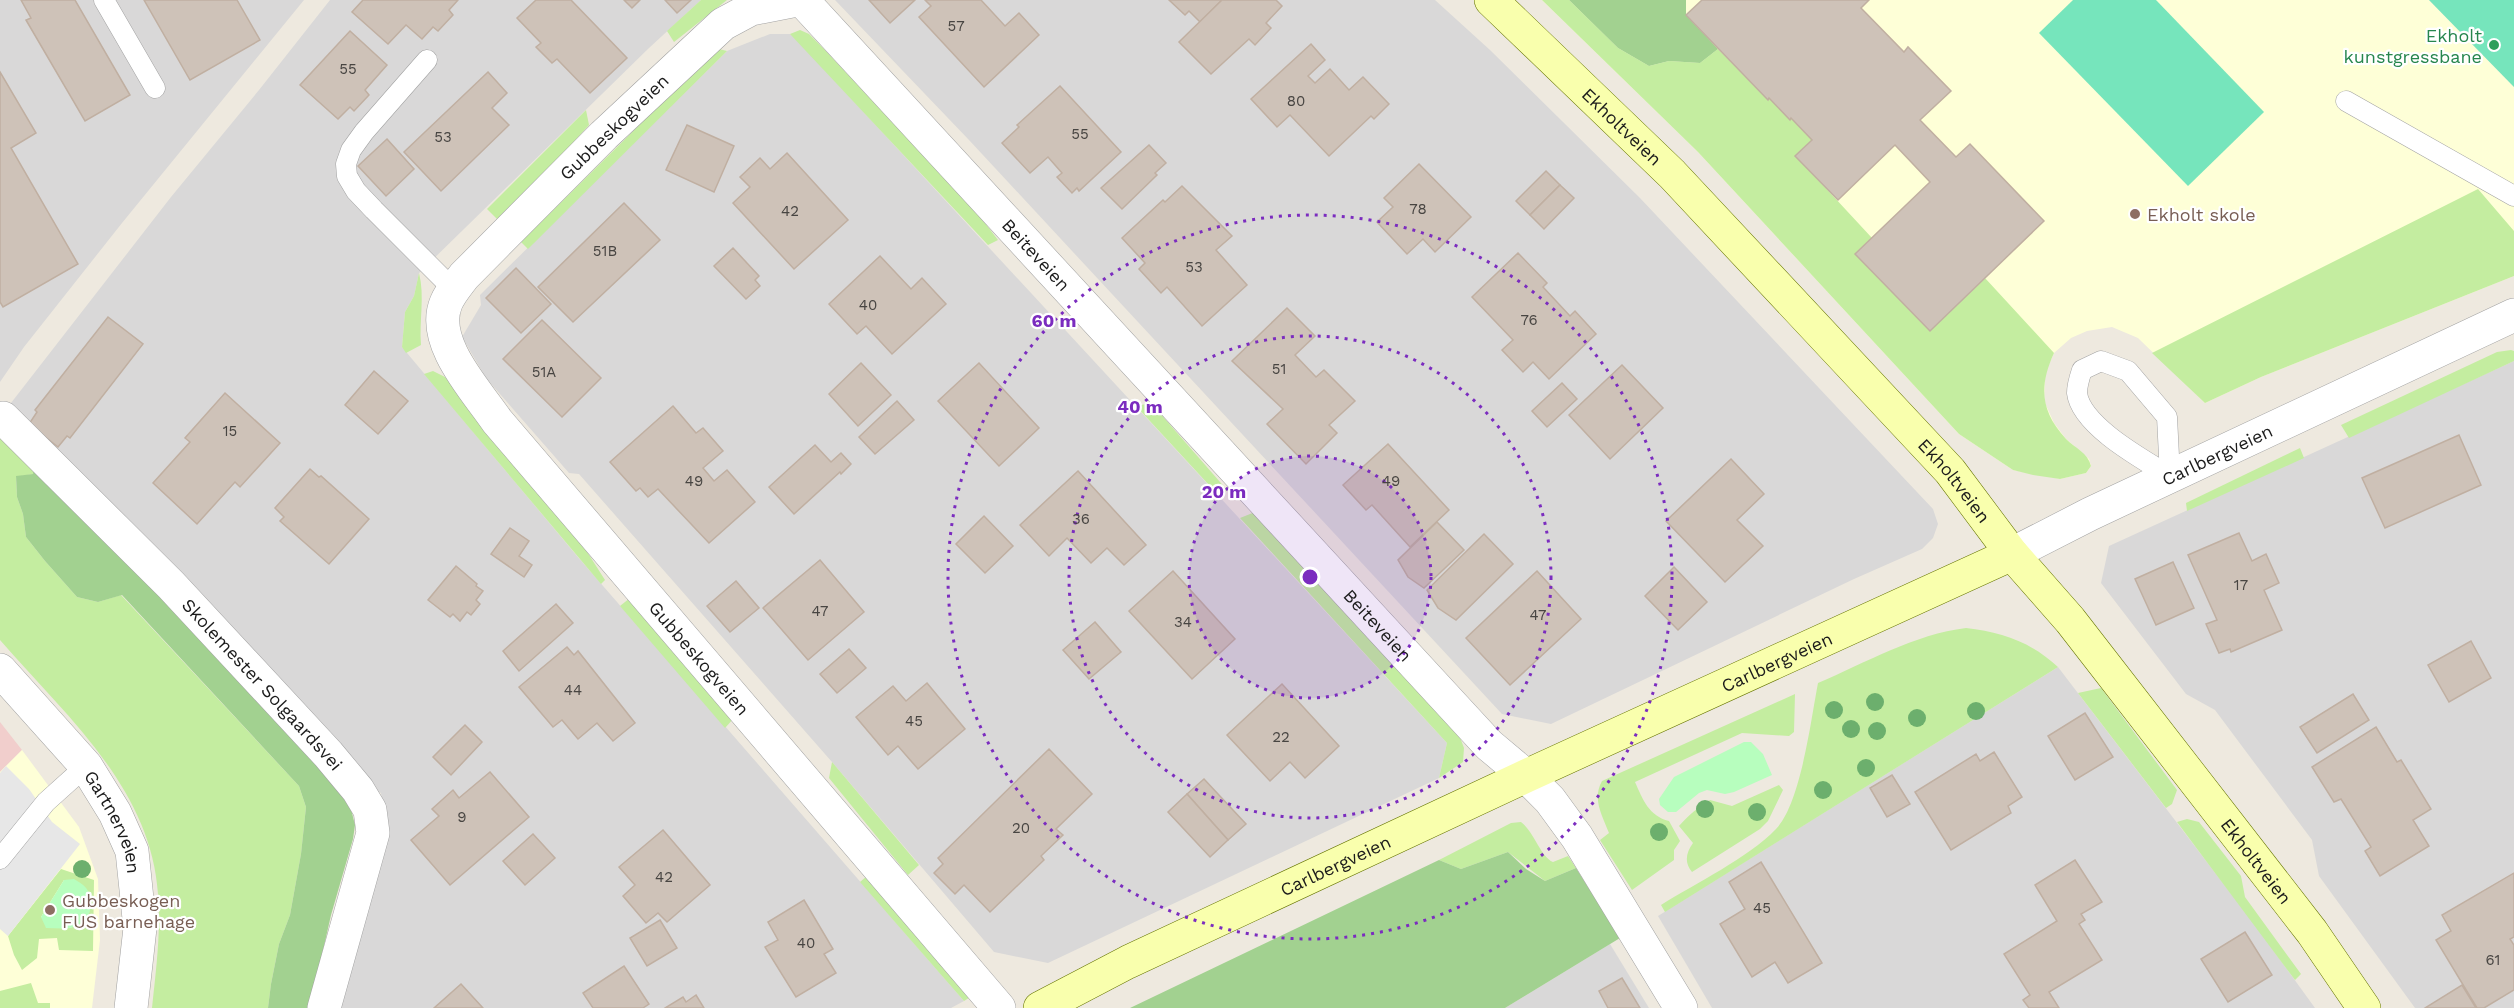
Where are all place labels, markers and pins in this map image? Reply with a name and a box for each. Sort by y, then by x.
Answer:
place label: Ekholt kunstgressbane [2344,25,2482,67]
marker: Ekholt kunstgressbane [2487,38,2501,52]
place label: Ekholt skole [2147,204,2256,225]
marker: Ekholt skole [2128,207,2142,221]
centre of rings [1300,567,1320,587]
place label: Gubbeskogen FUS barnehage [62,890,195,932]
marker: Gubbeskogen FUS barnehage [43,903,57,917]

